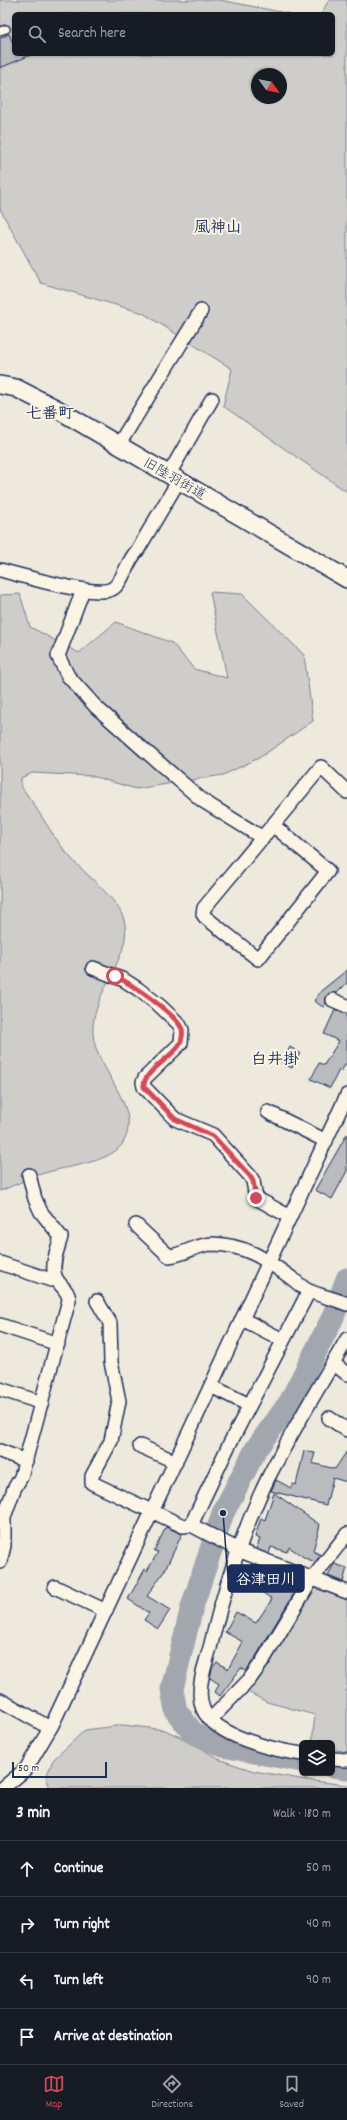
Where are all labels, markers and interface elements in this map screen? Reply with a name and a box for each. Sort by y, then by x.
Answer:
search box [12,12,335,56]
icon: search [26,23,48,45]
text: Search here [58,23,126,45]
north arrow [251,68,287,104]
district label: 風神山 [194,217,242,240]
district label: 七番町 [26,403,74,426]
street label: 旧陸羽街道 [139,454,209,506]
route start [106,967,124,985]
district label: 白井掛 [251,1049,299,1072]
route end [247,1189,265,1207]
callout: 谷津田川 [228,1565,304,1592]
text: 谷津田川 [236,1570,296,1592]
map controls [299,1740,335,1776]
button: layers [299,1740,335,1776]
scale bar [12,1760,107,1779]
text: 50 m [18,1761,39,1777]
text: 3 min [16,1802,50,1826]
text: Walk · 180 m [273,1805,331,1824]
icon: ahead [16,1858,38,1880]
text: Continue [54,1858,103,1880]
text: 50 m [306,1859,331,1878]
icon: right [16,1914,38,1936]
text: Turn right [54,1914,110,1936]
text: 40 m [307,1915,331,1934]
icon: left [16,1970,38,1992]
text: Turn left [54,1970,103,1992]
text: 90 m [306,1971,331,1990]
icon: arrive [16,2026,38,2048]
text: Arrive at destination [54,2026,172,2048]
tab: Map [43,2073,65,2113]
tab: Directions [151,2073,193,2113]
tab: Saved [279,2073,304,2113]

